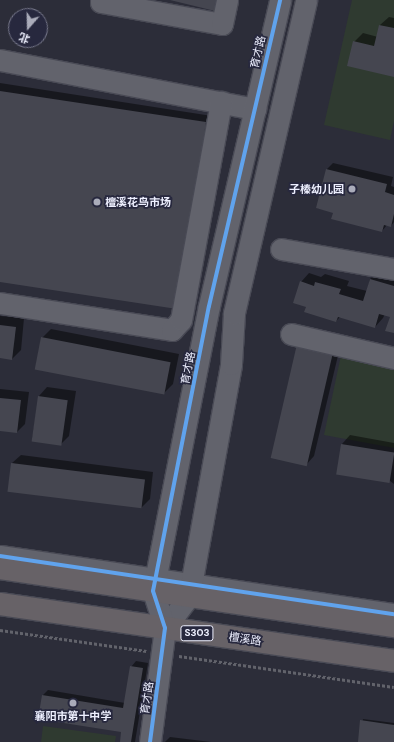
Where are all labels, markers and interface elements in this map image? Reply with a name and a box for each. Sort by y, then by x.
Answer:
north arrow [8,8,48,48]
text: 北 [17,30,32,47]
street label: 育才路 [248,34,268,70]
place label: 子榛幼儿园 [289,182,344,196]
marker: 子榛幼儿园 [347,184,357,194]
place label: 檀溪花鸟市场 [105,195,171,209]
marker: 檀溪花鸟市场 [92,197,102,207]
street label: 育才路 [178,351,198,385]
road number: S303 [180,625,214,641]
street label: 檀溪路 [228,630,262,648]
street label: 育才路 [138,681,156,715]
marker: 襄阳市第十中学 [68,698,78,708]
place label: 襄阳市第十中学 [35,709,111,723]

